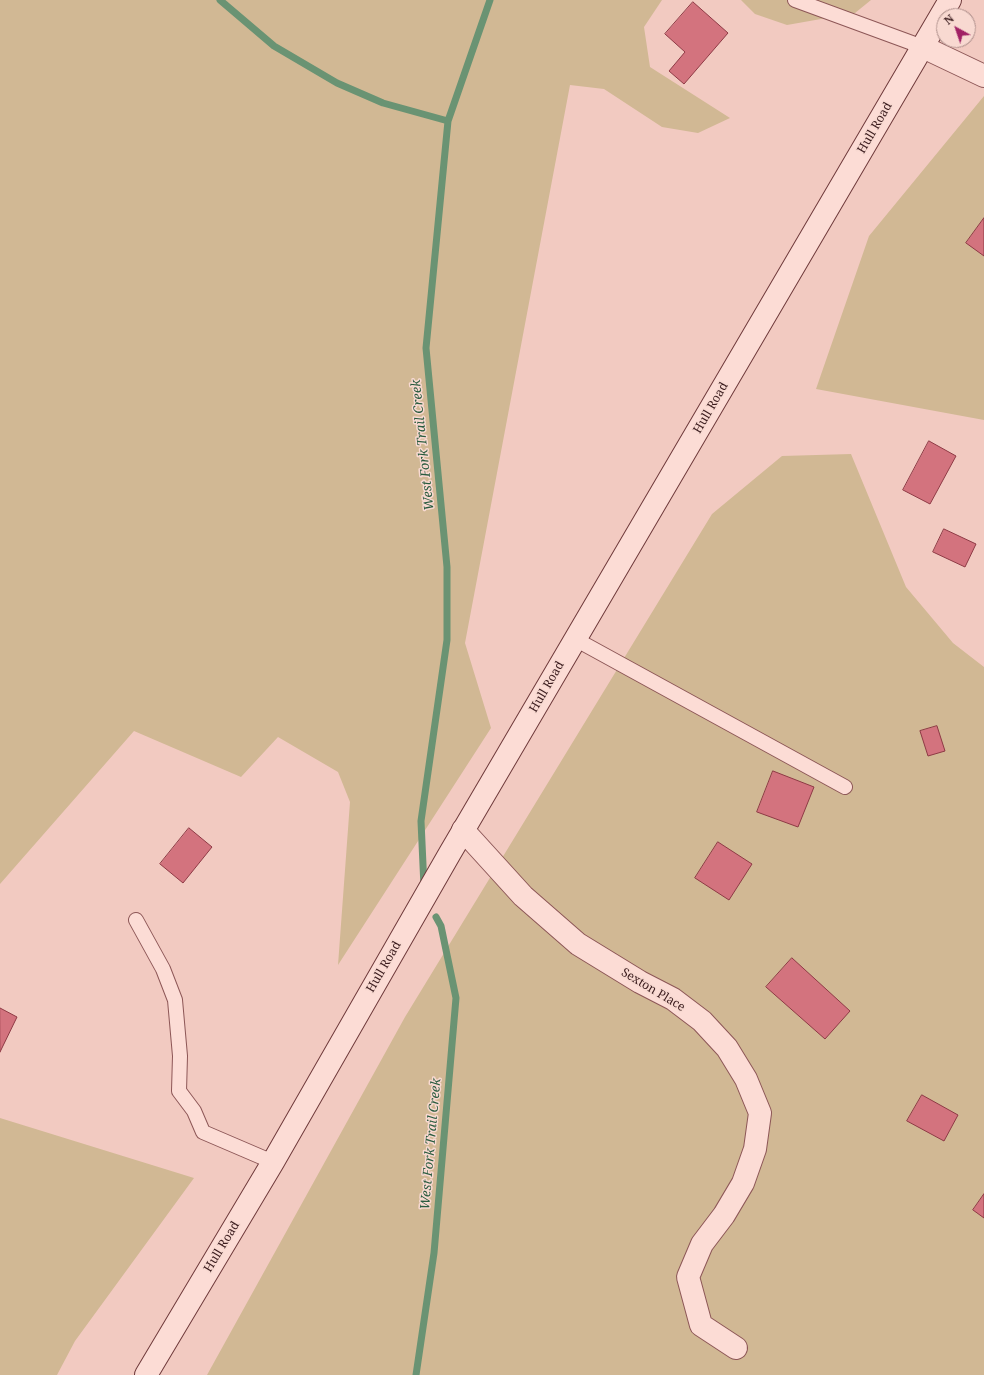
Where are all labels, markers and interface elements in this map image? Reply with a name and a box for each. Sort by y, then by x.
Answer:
north arrow [936,8,976,48]
text: N [940,11,957,28]
street label: Hull Road [855,100,895,156]
water label: West Fork Trail Creek [408,379,438,511]
street label: Hull Road [691,380,731,436]
street label: Hull Road [527,659,567,715]
street label: Hull Road [364,939,404,995]
street label: Sexton Place [618,965,688,1015]
water label: West Fork Trail Creek [417,1078,445,1210]
street label: Hull Road [201,1219,243,1275]

